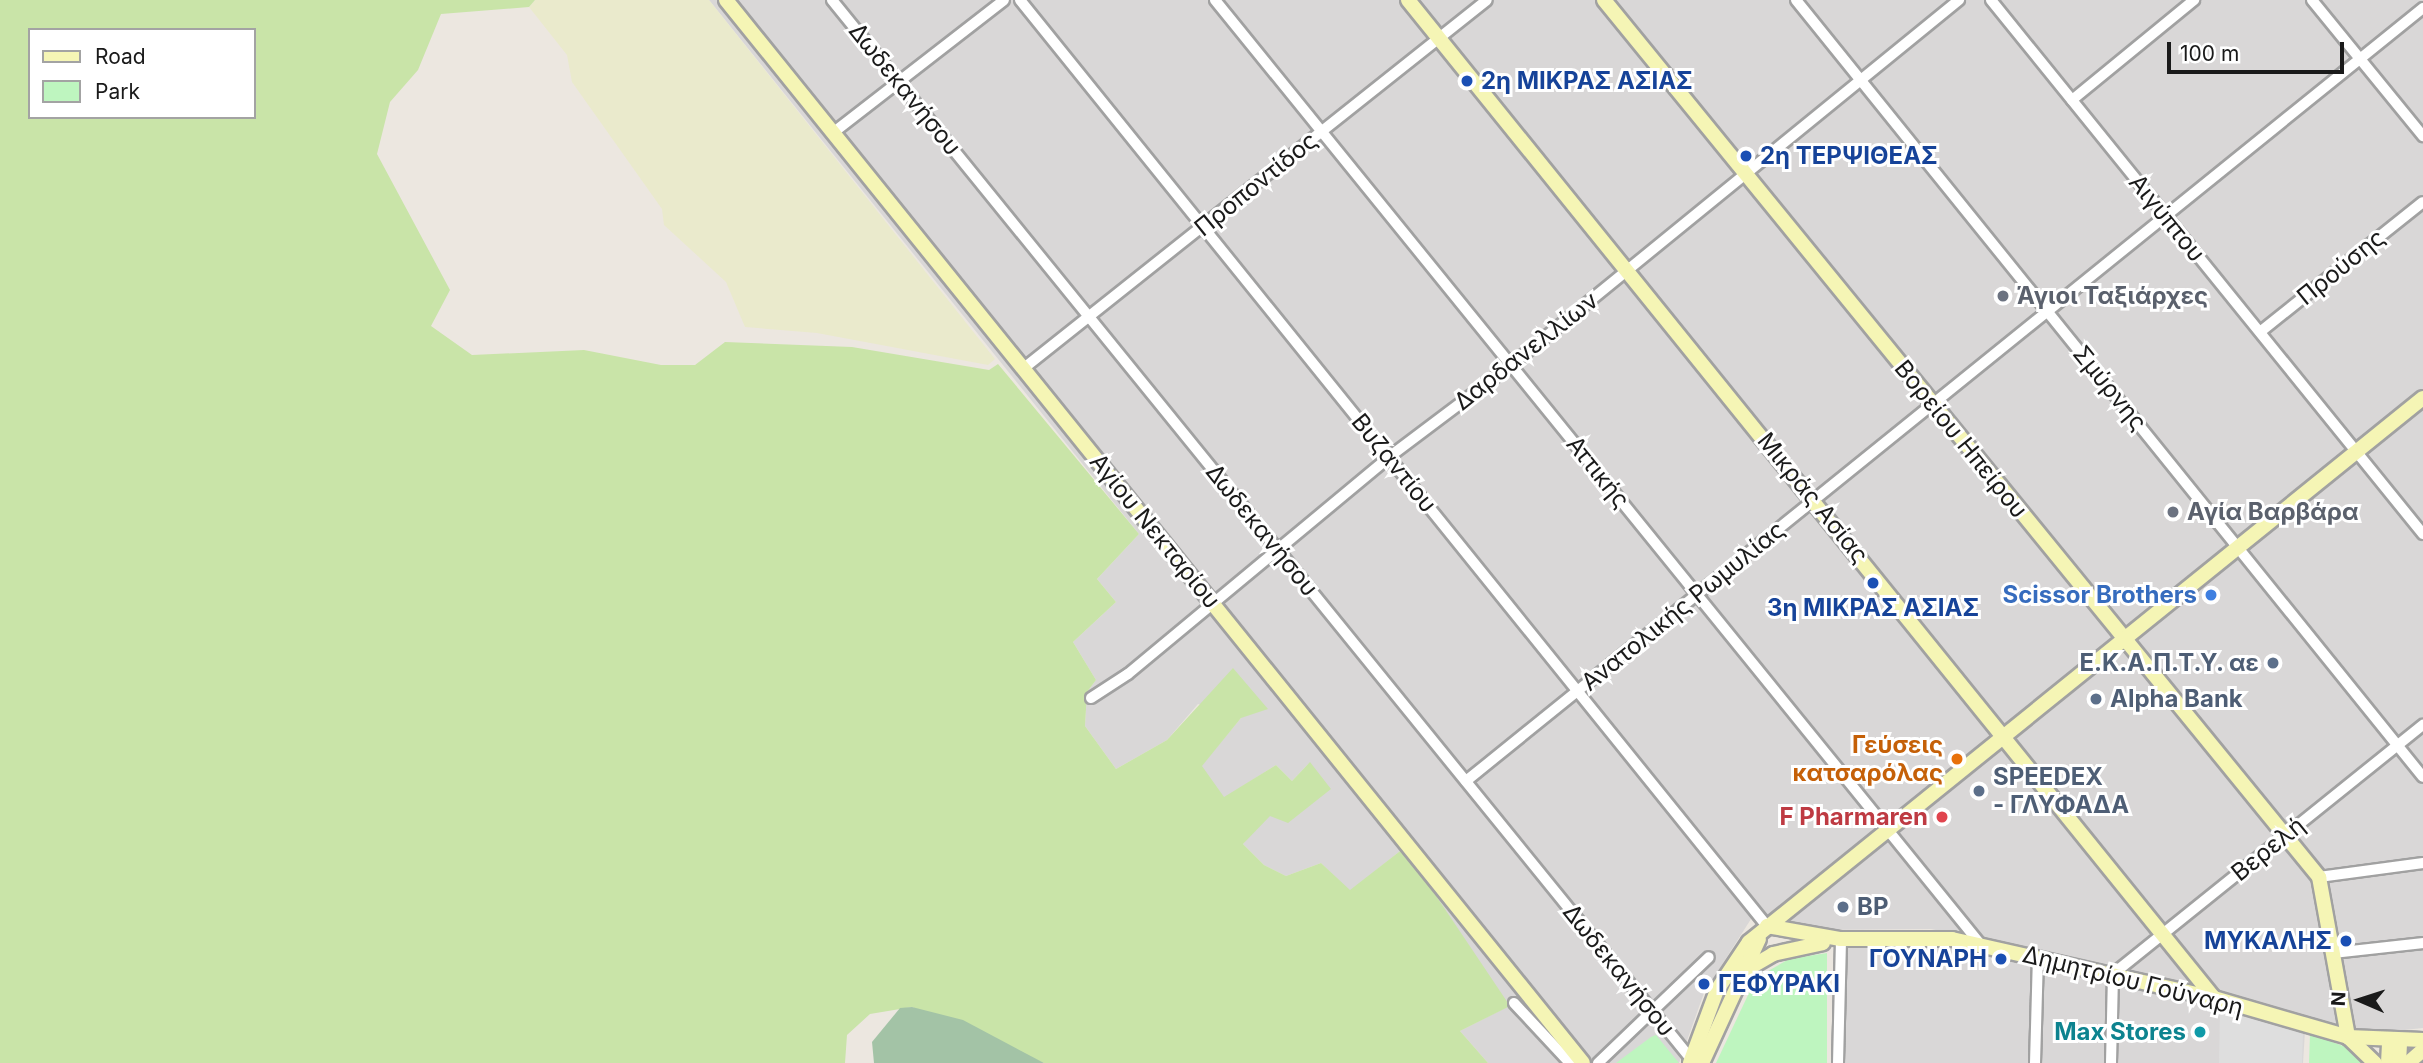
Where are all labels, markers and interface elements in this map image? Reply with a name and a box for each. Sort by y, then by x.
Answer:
street label: Δωδεκανήσου [843,17,967,161]
legend [28,28,256,119]
scale bar [2171,28,2348,72]
text: 100 m [2180,41,2239,66]
text: Road [95,44,146,69]
place label: 2η ΜΙΚΡΑΣ ΑΣΙΑΣ [1481,67,1693,95]
marker: 2η ΜΙΚΡΑΣ ΑΣΙΑΣ [1459,73,1475,89]
text: Park [95,79,140,104]
street label: Προποντίδος [1189,126,1323,242]
place label: 2η ΤΕΡΨΙΘΕΑΣ [1760,142,1938,170]
marker: 2η ΤΕΡΨΙΘΕΑΣ [1738,148,1754,164]
street label: Αιγύπτου [2123,168,2211,268]
street label: Προύσης [2291,223,2391,311]
place label: Άγιοι Ταξιάρχες [2017,282,2208,310]
street label: Δαρδανελλίων [1448,286,1604,416]
marker: Άγιοι Ταξιάρχες [1995,288,2011,304]
street label: Σμύρνης [2067,340,2153,436]
street label: Βορείου Ηπείρου [1888,354,2034,524]
street label: Βυζαντίου [1345,408,1443,518]
street label: Μικράς Ασίας [1752,427,1874,569]
street label: Αττικής [1560,430,1636,514]
street label: Αγίου Νεκταρίου [1084,448,1226,614]
street label: Δωδεκανήσου [1200,458,1324,602]
place label: Αγία Βαρβάρα [2187,498,2359,526]
marker: Αγία Βαρβάρα [2165,504,2181,520]
street label: Ανατολικής Ρωμυλίας [1576,515,1790,697]
marker: 3η ΜΙΚΡΑΣ ΑΣΙΑΣ [1865,575,1881,591]
place label: Scissor Brothers [2003,581,2197,609]
marker: Scissor Brothers [2203,587,2219,603]
place label: 3η ΜΙΚΡΑΣ ΑΣΙΑΣ [1767,594,1979,622]
place label: Ε.Κ.Α.Π.Τ.Υ. αε [2079,649,2259,677]
marker: Ε.Κ.Α.Π.Τ.Υ. αε [2265,655,2281,671]
place label: Alpha Bank [2110,685,2243,713]
marker: Alpha Bank [2088,691,2104,707]
place label: Γεύσεις κατσαρόλας [1792,731,1943,787]
marker: Γεύσεις κατσαρόλας [1949,751,1965,767]
place label: SPEEDEX - ΓΛΥΦΑΔΑ [1993,763,2129,819]
marker: SPEEDEX - ΓΛΥΦΑΔΑ [1971,783,1987,799]
place label: F Pharmaren [1780,803,1928,831]
marker: F Pharmaren [1934,809,1950,825]
street label: Βερελή [2226,811,2310,887]
place label: BP [1857,893,1888,921]
street label: Δωδεκανήσου [1557,898,1681,1042]
marker: BP [1835,899,1851,915]
place label: ΜΥΚΑΛΗΣ [2204,927,2332,955]
marker: ΜΥΚΑΛΗΣ [2338,933,2354,949]
street label: Δημητρίου Γούναρη [2020,940,2246,1022]
place label: ΓΟΥΝΑΡΗ [1869,945,1987,973]
marker: ΓΟΥΝΑΡΗ [1993,951,2009,967]
north arrow [2325,965,2395,1035]
place label: ΓΕΦΥΡΑΚΙ [1718,970,1840,998]
marker: ΓΕΦΥΡΑΚΙ [1696,976,1712,992]
text: N [2327,991,2350,1007]
place label: Max Stores [2054,1018,2186,1046]
marker: Max Stores [2192,1024,2208,1040]

